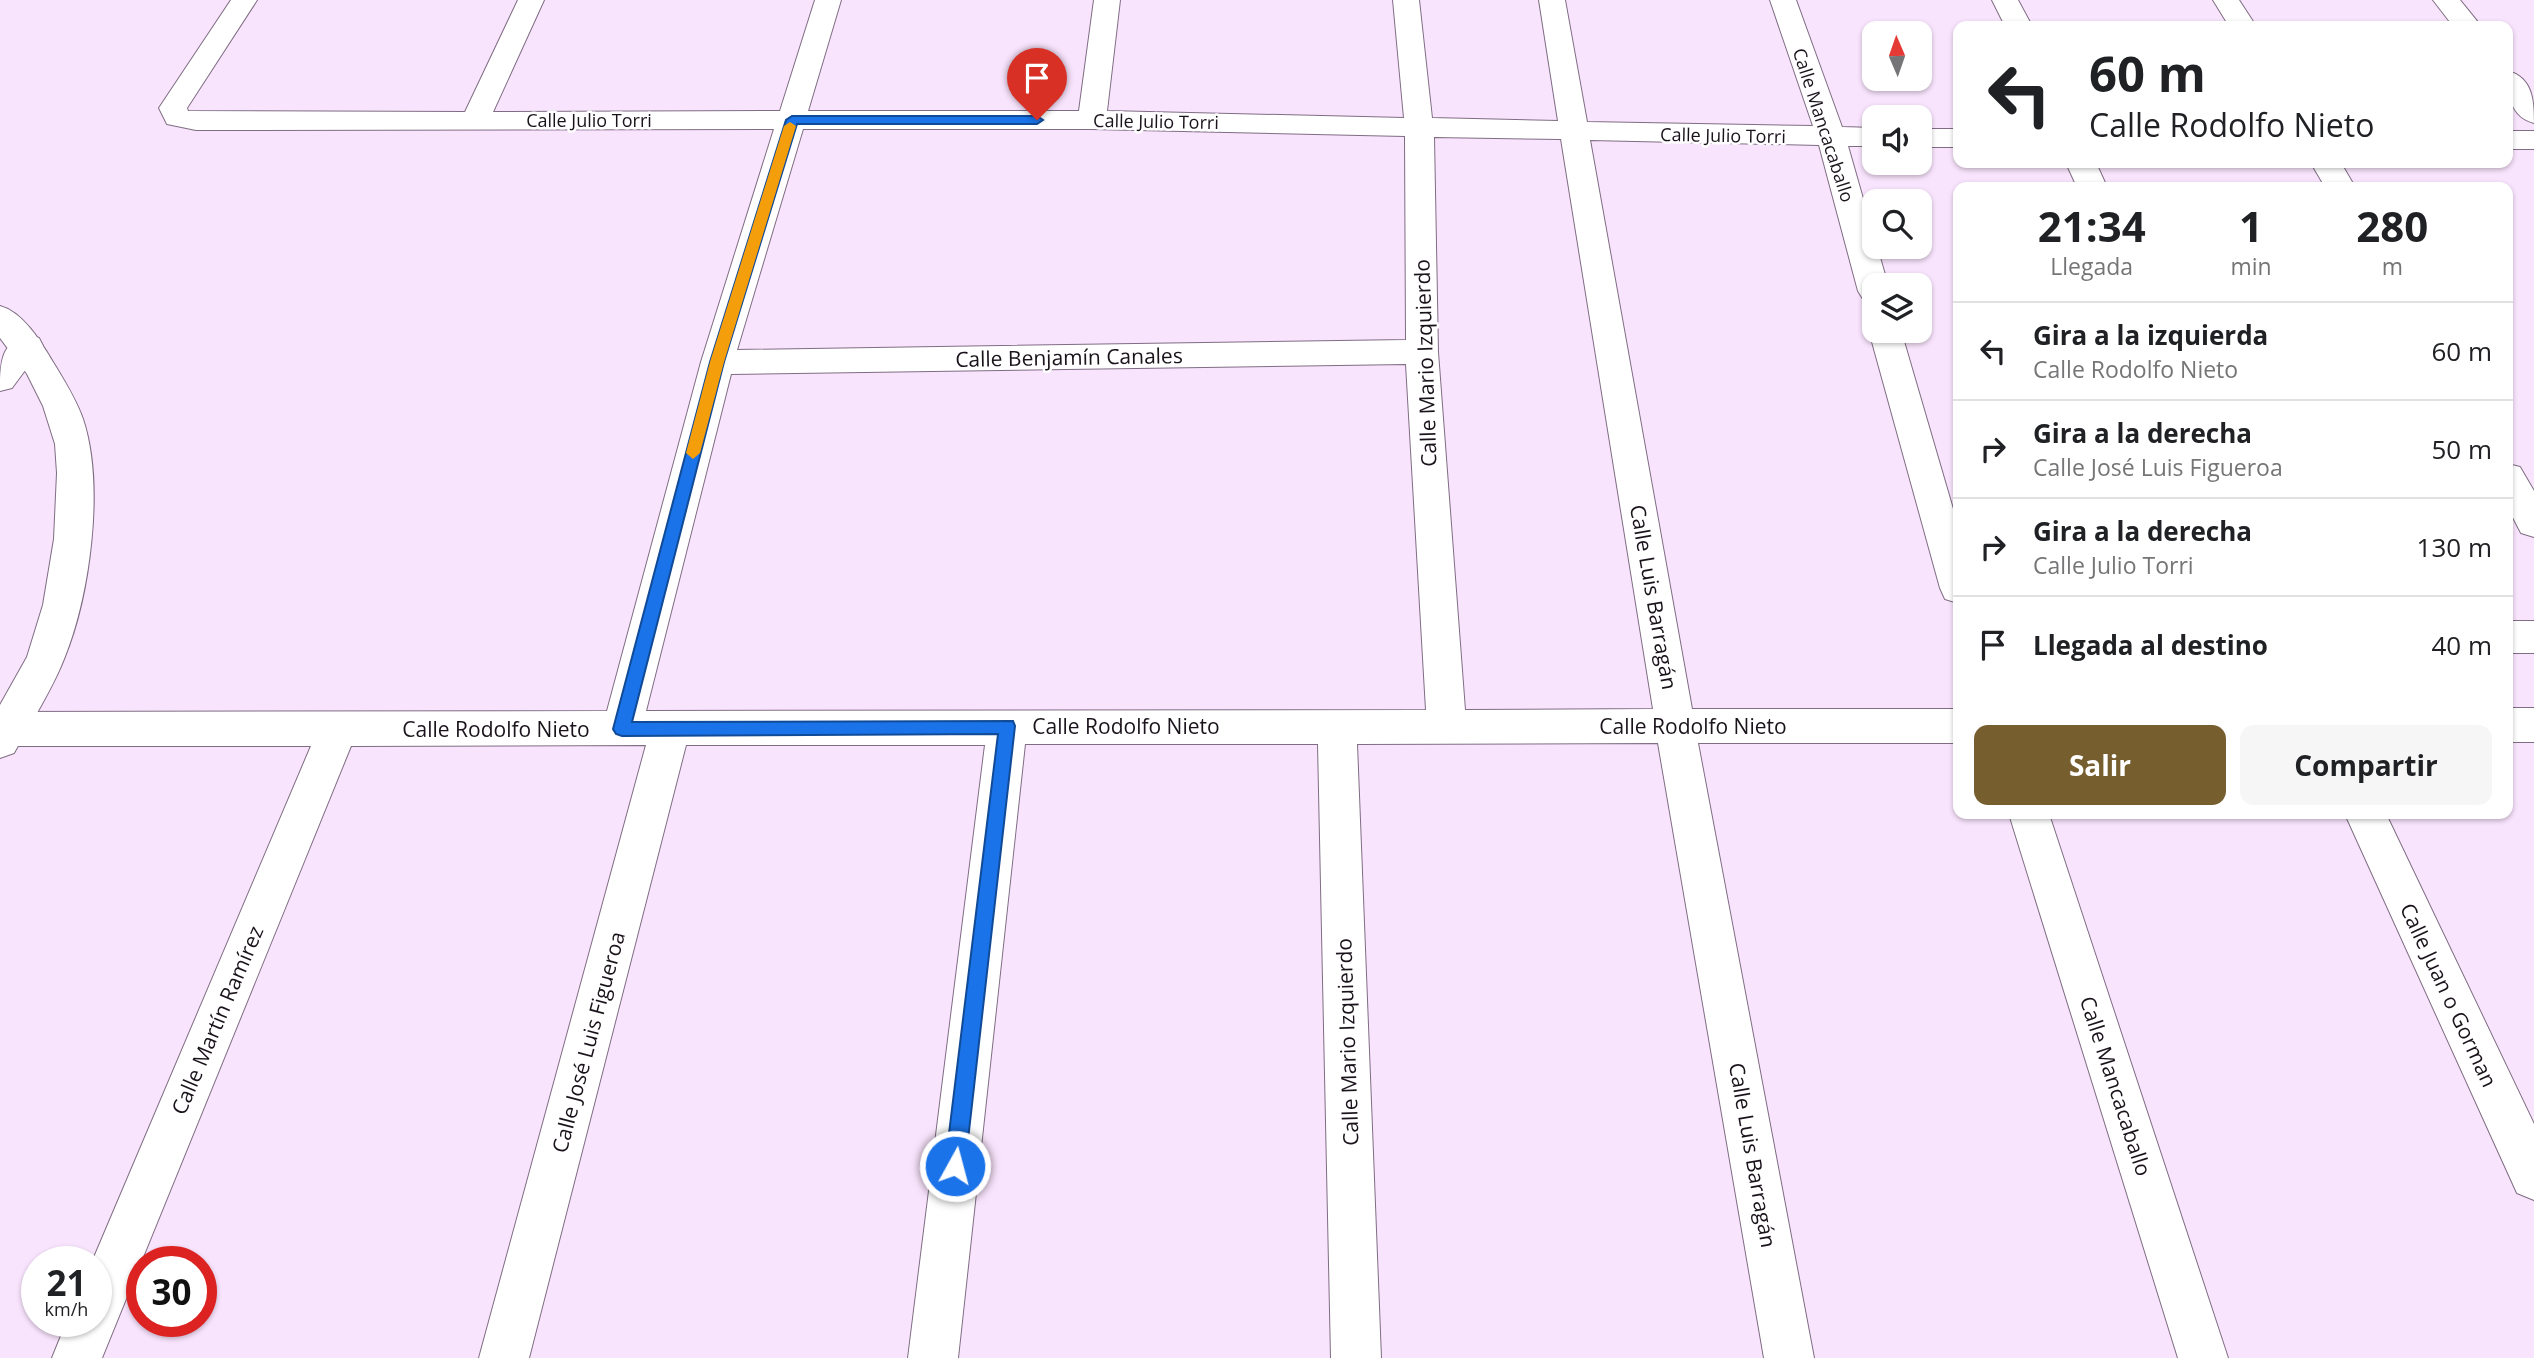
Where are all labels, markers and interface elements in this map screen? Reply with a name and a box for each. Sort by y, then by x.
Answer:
north arrow [1862,21,1932,91]
map controls [1862,21,1932,343]
text: 60 m [2089,40,2206,106]
street label: Calle Mancacaballo [1788,45,1860,205]
pin [1007,48,1067,120]
icon: left [1974,49,2065,140]
icon: arrive [1018,59,1056,97]
text: Calle Rodolfo Nieto [2089,103,2374,146]
button: sound [1862,105,1932,175]
street label: Calle Julio Torri [526,108,652,132]
street label: Calle Julio Torri [1093,108,1219,134]
street label: Calle Julio Torri [1660,122,1786,148]
button: search [1862,189,1932,259]
text: 21:34 [2038,197,2146,254]
text: 1 [2239,197,2263,254]
text: 280 [2356,197,2428,254]
text: Llegada [2050,250,2133,282]
text: min [2230,250,2272,282]
text: m [2382,250,2403,282]
street label: Calle Mario Izquierdo [1407,259,1443,467]
button: layers [1862,273,1932,343]
text: Gira a la izquierda [2033,317,2268,353]
icon: left [1974,332,2012,370]
text: 60 m [2431,333,2492,369]
street label: Calle Benjamín Canales [955,341,1183,373]
text: Calle Rodolfo Nieto [2033,353,2238,385]
text: Gira a la derecha [2033,415,2252,451]
icon: right [1974,430,2012,468]
text: 50 m [2431,431,2492,467]
text: Calle José Luis Figueroa [2033,451,2283,483]
street label: Calle Luis Barragán [1624,502,1684,692]
text: Gira a la derecha [2033,513,2252,549]
icon: right [1974,528,2012,566]
text: 130 m [2417,529,2492,565]
text: Calle Julio Torri [2033,549,2194,581]
icon: arrive [1974,626,2012,664]
text: Llegada al destino [2033,627,2268,663]
text: 40 m [2431,627,2492,663]
street label: Calle Rodolfo Nieto [1032,712,1220,740]
street label: Calle Rodolfo Nieto [1599,712,1787,740]
street label: Calle Rodolfo Nieto [402,715,590,743]
button: Salir [1974,725,2226,805]
button: Compartir [2240,725,2492,805]
street label: Calle Juan o Gorman [2394,899,2504,1091]
street label: Calle Martín Ramírez [165,921,270,1119]
street label: Calle José Luis Figueroa [545,928,631,1156]
street label: Calle Mario Izquierdo [1329,938,1365,1146]
street label: Calle Mancacaballo [2074,993,2158,1179]
street label: Calle Luis Barragán [1723,1060,1783,1250]
position arrow [918,1129,992,1203]
speed limit sign: 30 [126,1246,217,1337]
text: 21 [46,1259,87,1306]
text: km/h [45,1297,88,1321]

